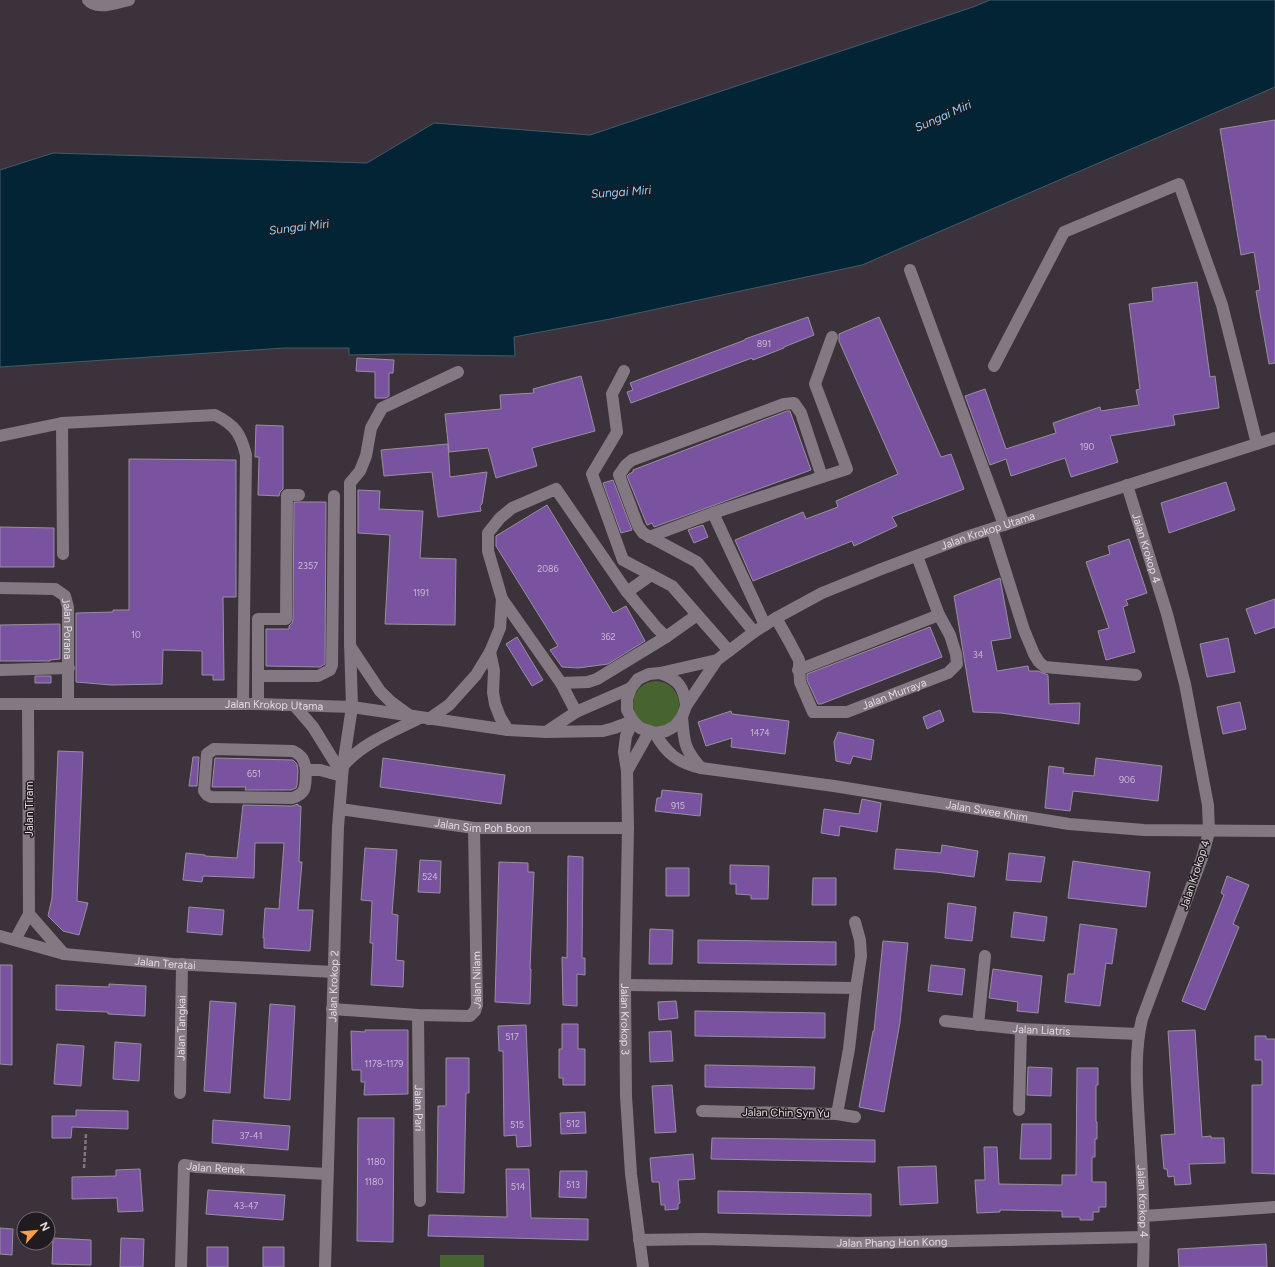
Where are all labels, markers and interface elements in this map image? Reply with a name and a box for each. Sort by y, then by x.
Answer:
water label: Sungai Miri [913,97,974,135]
water label: Sungai Miri [590,183,652,201]
water label: Sungai Miri [268,216,330,238]
house number: 891 [757,338,771,349]
house number: 190 [1080,441,1095,452]
street label: Jalan Krokop Utama [939,509,1036,552]
street label: Jalan Krokop 4 [1130,511,1164,585]
house number: 2357 [298,560,318,571]
house number: 2086 [537,563,559,574]
house number: 1191 [413,587,429,598]
street label: Jalan Porana [59,596,75,659]
house number: 10 [131,629,141,640]
house number: 362 [600,631,616,642]
house number: 34 [973,649,984,660]
street label: Jalan Murraya [860,676,928,712]
street label: Jalan Krokop Utama [225,698,323,713]
house number: 1474 [750,727,770,738]
house number: 651 [247,768,261,779]
house number: 906 [1119,774,1135,785]
street label: Jalan Tiram [23,781,36,837]
street label: Jalan Swee Khim [945,798,1029,824]
house number: 915 [671,800,685,811]
street label: Jalan Sim Poh Boon [434,816,531,835]
street label: Jalan Krokop 4 [1178,838,1212,912]
house number: 524 [422,871,438,882]
street label: Jalan Krokop 2 [326,950,341,1022]
street label: Jalan Nilam [470,951,484,1010]
street label: Jalan Teratai [134,954,196,972]
street label: Jalan Krokop 3 [618,983,632,1055]
street label: Jalan Tangkai [174,995,188,1061]
street label: Jalan Liatris [1012,1022,1071,1038]
house number: 517 [505,1031,519,1042]
house number: 1178-1179 [365,1058,403,1069]
street label: Jalan Pari [412,1085,426,1131]
street label: Jalan Chin Syn Yu [742,1106,830,1120]
house number: 512 [566,1118,580,1129]
house number: 515 [510,1119,524,1130]
house number: 37-41 [240,1130,262,1141]
house number: 1180 [367,1156,386,1167]
street label: Jalan Renek [186,1159,246,1176]
street label: Jalan Krokop 4 [1135,1165,1150,1238]
house number: 1180 [365,1176,384,1187]
house number: 513 [566,1179,580,1190]
house number: 514 [511,1181,526,1192]
house number: 43-47 [234,1200,258,1211]
north arrow [16,1211,56,1251]
text: N [37,1220,52,1233]
street label: Jalan Phang Hon Kong [836,1235,947,1250]

